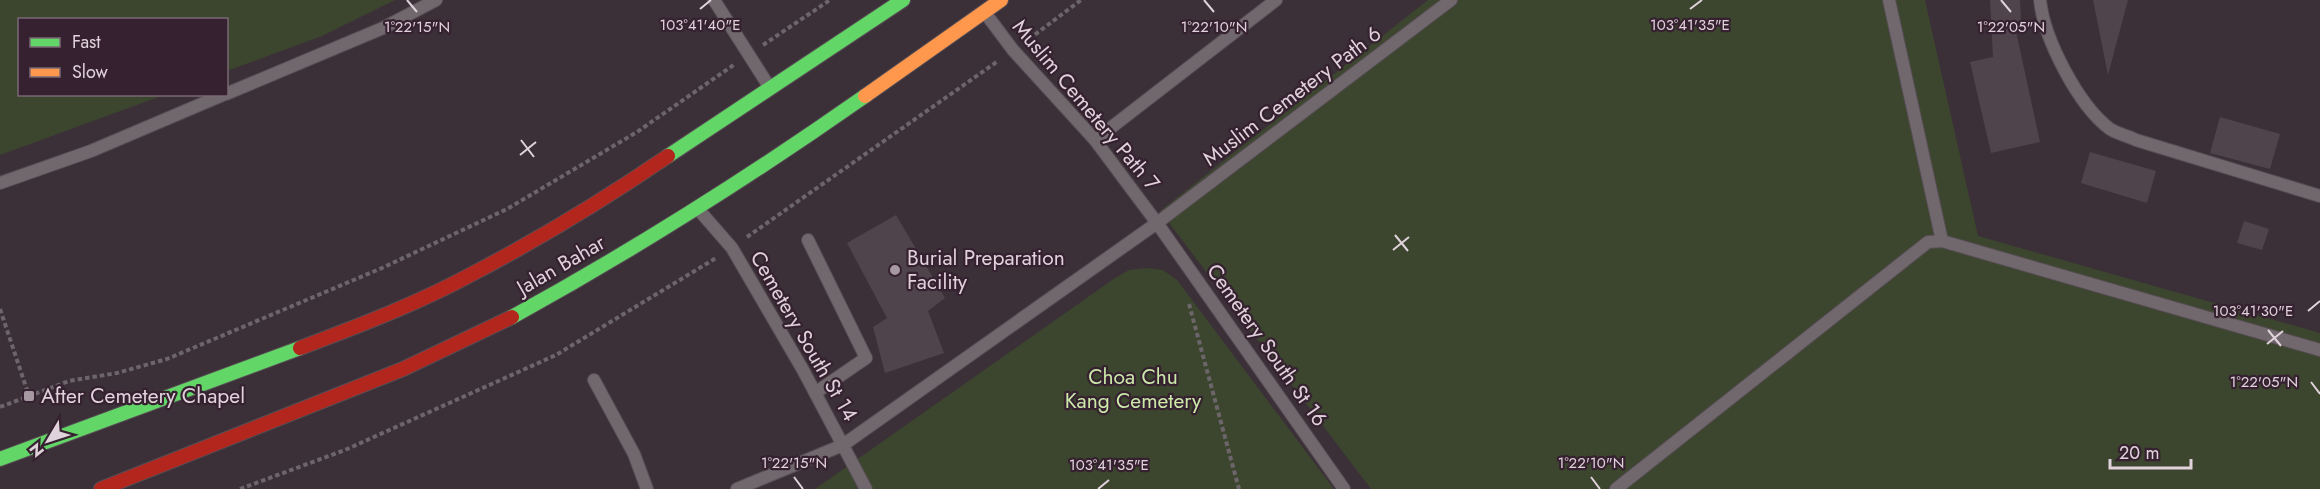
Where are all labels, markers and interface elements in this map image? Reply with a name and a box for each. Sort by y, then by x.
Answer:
street label: Muslim Cemetery Path 7 [1005,13,1167,197]
text: 103°41'40"E [660,14,740,36]
text: 103°41'35"E [1650,14,1730,36]
text: 1°22'15"N [384,16,450,38]
text: 1°22'10"N [1181,16,1247,38]
text: 1°22'05"N [1977,16,2045,38]
legend [18,18,228,96]
street label: Muslim Cemetery Path 6 [1197,19,1387,173]
text: Fast [72,29,101,55]
text: Slow [72,59,109,85]
street label: Jalan Bahar [509,227,611,304]
place label: Burial Preparation Facility [907,243,1065,297]
street label: Cemetery South St 14 [743,245,865,427]
street label: Cemetery South St 16 [1200,258,1334,432]
marker: Burial Preparation Facility [888,263,902,277]
text: 103°41'30"E [2213,300,2293,322]
park label: Choa Chu Kang Cemetery [1065,362,1202,416]
text: 1°22'05"N [2230,371,2298,393]
place label: After Cemetery Chapel [41,381,245,411]
marker: After Cemetery Chapel [22,389,36,403]
north arrow [18,411,78,471]
scale bar [2110,432,2191,470]
text: N [24,438,50,462]
text: 20 m [2119,440,2159,466]
text: 1°22'15"N [761,452,827,474]
text: 1°22'10"N [1558,452,1624,474]
text: 103°41'35"E [1069,454,1149,476]

